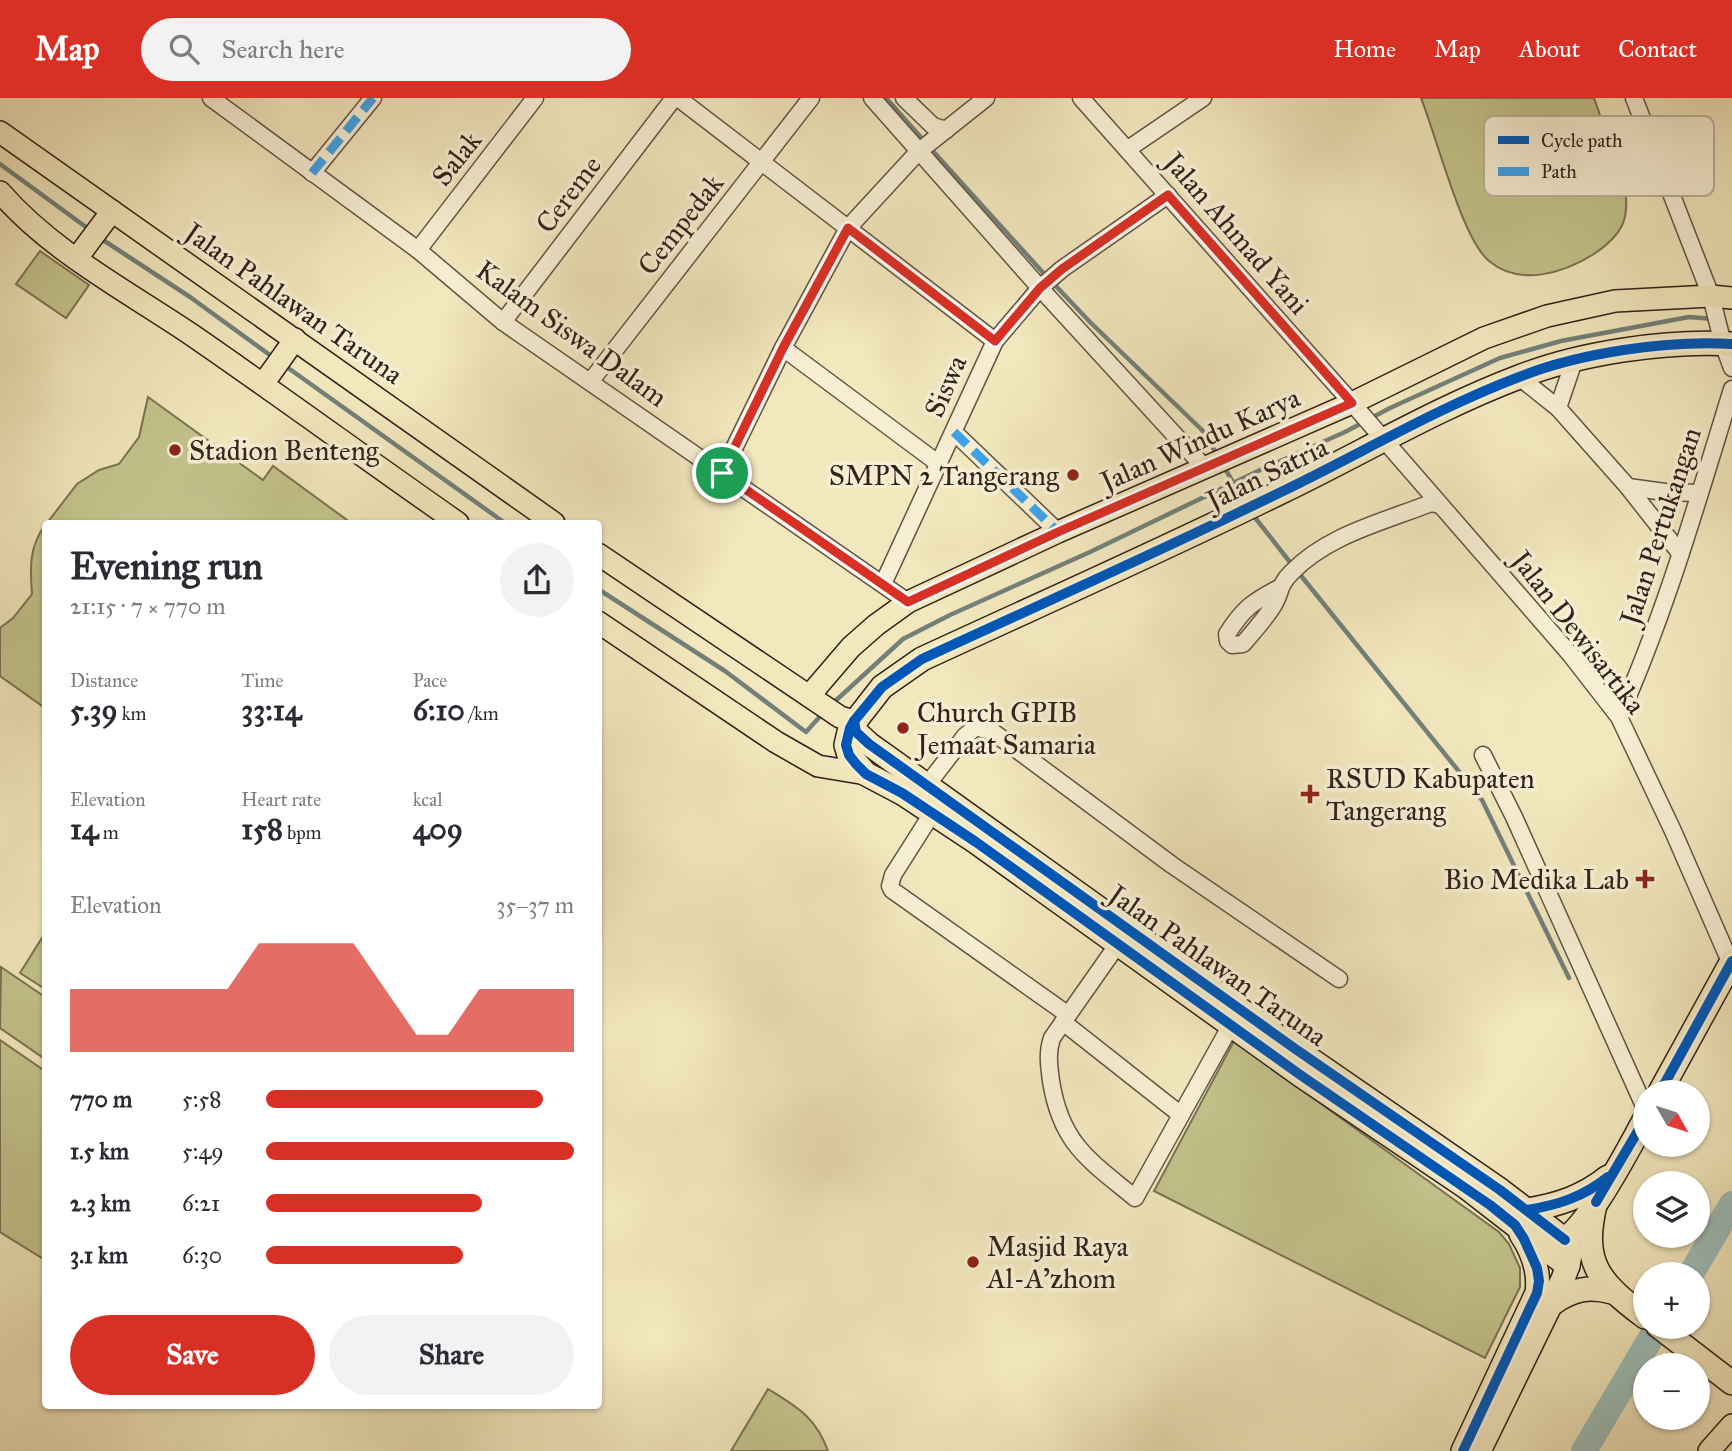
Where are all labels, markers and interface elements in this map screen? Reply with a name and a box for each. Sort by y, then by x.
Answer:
search box [141,18,631,81]
text: Map [35,29,99,69]
icon: search [165,30,203,68]
text: Search here [221,33,345,65]
text: Home [1333,34,1396,64]
text: Map [1434,34,1481,64]
text: About [1519,34,1580,64]
text: Contact [1618,34,1697,64]
legend [1484,116,1714,196]
street label: Salak [424,124,489,193]
text: Cycle path [1541,129,1623,152]
street label: Jalan Ahmad Yani [1155,143,1317,322]
street label: Cereme [528,149,609,240]
text: Path [1541,160,1577,183]
street label: Cempedak [630,167,731,282]
street label: Jalan Pahlawan Taruna [175,213,410,392]
street label: Kalam Siswa Dalam [469,252,674,414]
street label: Siswa [916,350,975,423]
street label: Jalan Windu Karya [1092,380,1305,500]
street label: Jalan Pertukangan [1611,423,1709,632]
street label: Jalan Satria [1198,429,1334,519]
place label: Stadion Benteng [189,433,380,468]
marker: Stadion Benteng [167,442,183,458]
pin [692,443,752,503]
icon: arrive [703,454,741,492]
place label: SMPN 2 Tangerang [829,458,1060,493]
marker: SMPN 2 Tangerang [1065,467,1081,483]
street label: Jalan Dewisartika [1502,541,1653,721]
text: Evening run [70,543,263,589]
button: share [500,543,574,617]
text: 21:15 · 7 × 770 m [70,592,226,620]
text: Distance [70,669,138,692]
text: Time [241,669,283,692]
text: Pace [413,669,447,692]
text: 5.39 [70,692,118,728]
text: 33:14 [241,692,301,728]
text: 6:10 [413,692,465,728]
place label: Church GPIB Jemaat Samaria [914,695,1096,762]
text: km [118,702,146,725]
text: /km [465,702,499,725]
marker: Church GPIB Jemaat Samaria [895,720,911,736]
place label: RSUD Kabupaten Tangerang [1326,761,1535,828]
marker: RSUD Kabupaten Tangerang [1300,784,1320,804]
text: Elevation [70,788,145,811]
text: Heart rate [241,788,321,811]
text: kcal [413,788,443,811]
text: 14 [70,811,99,847]
text: 158 [241,811,283,847]
text: 409 [413,811,463,847]
text: m [99,821,119,844]
text: bpm [283,821,322,844]
place label: Bio Medika Lab [1444,862,1629,897]
marker: Bio Medika Lab [1635,869,1655,889]
street label: Jalan Pahlawan Taruna [1099,875,1334,1054]
text: Elevation [70,891,161,919]
text: 35–37 m [496,891,574,919]
north arrow [1633,1080,1710,1157]
map controls [1633,1080,1710,1430]
text: 770 m [70,1085,132,1113]
text: 5:58 [182,1085,221,1113]
text: 1.5 km [70,1137,129,1165]
text: 5:49 [182,1137,224,1165]
button: layers [1633,1171,1710,1248]
text: 2.3 km [70,1189,131,1217]
text: 6:21 [182,1189,220,1217]
place label: Masjid Raya Al-A'zhom [986,1229,1129,1296]
text: 3.1 km [70,1241,128,1269]
text: 6:30 [182,1241,222,1269]
marker: Masjid Raya Al-A'zhom [965,1254,981,1270]
button: + [1633,1262,1710,1339]
button: Save [70,1315,315,1395]
button: Share [329,1315,574,1395]
button: − [1633,1353,1710,1430]

